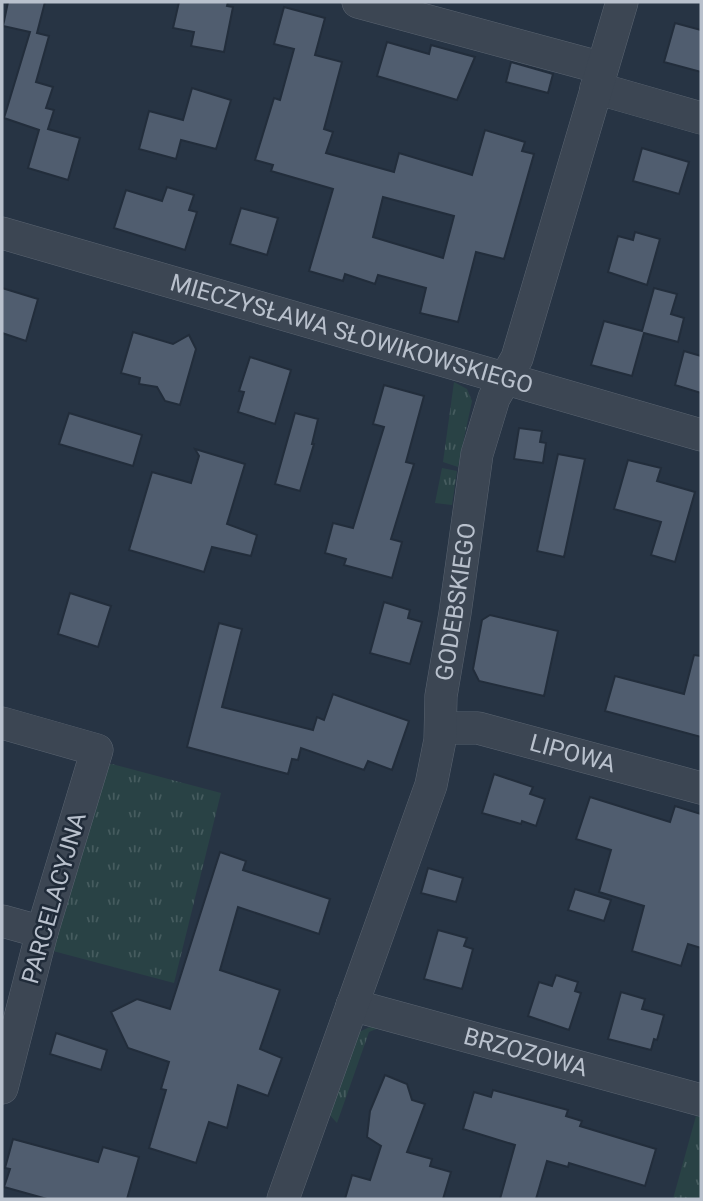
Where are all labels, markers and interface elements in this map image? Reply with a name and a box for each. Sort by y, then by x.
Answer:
street label: MIECZYSŁAWA SŁOWIKOWSKIEGO [167,268,536,400]
street label: GODEBSKIEGO [430,521,481,683]
street label: LIPOWA [527,729,619,778]
street label: PARCELACYJNA [16,809,92,987]
street label: BRZOZOWA [461,1022,591,1083]

